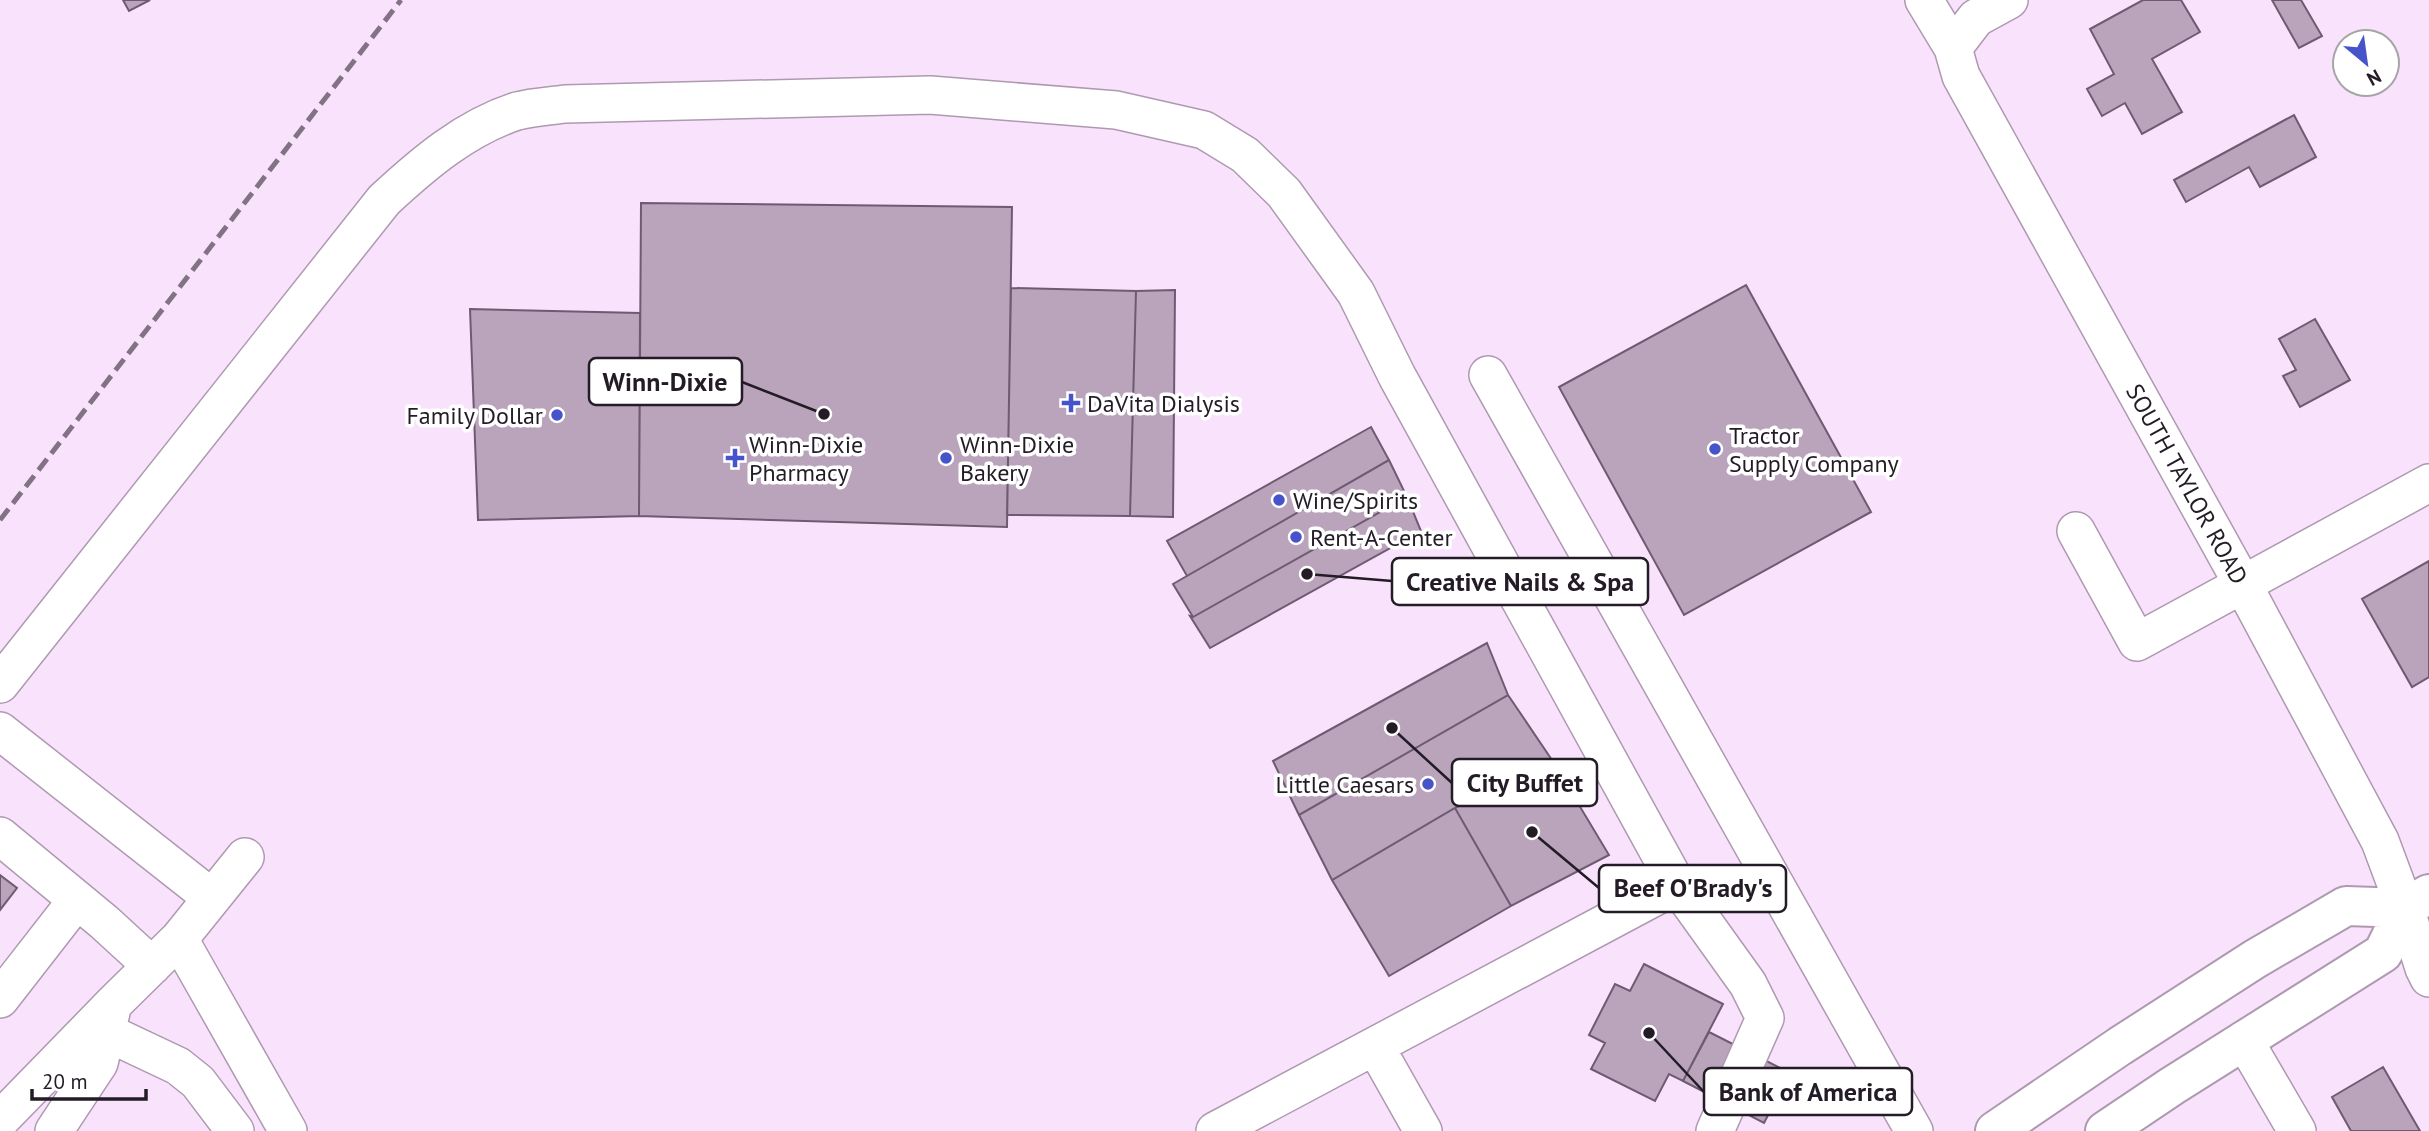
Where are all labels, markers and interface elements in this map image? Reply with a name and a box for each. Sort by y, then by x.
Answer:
north arrow [2331,28,2401,98]
text: N [2363,64,2386,91]
callout: Winn-Dixie [589,358,742,405]
text: Winn-Dixie [603,365,727,398]
street label: SOUTH TAYLOR ROAD [2119,378,2255,590]
place label: DaVita Dialysis [1087,388,1240,419]
marker: DaVita Dialysis [1061,393,1081,413]
place label: Family Dollar [406,400,543,431]
marker: Family Dollar [549,407,565,423]
place label: Tractor Supply Company [1729,420,1899,479]
place label: Winn-Dixie Pharmacy [749,429,863,488]
place label: Winn-Dixie Bakery [960,429,1074,488]
marker: Tractor Supply Company [1707,441,1723,457]
marker: Winn-Dixie Pharmacy [727,450,743,466]
marker: Winn-Dixie Bakery [938,450,954,466]
place label: Wine/Spirits [1293,485,1418,516]
marker: Wine/Spirits [1271,492,1287,508]
place label: Rent-A-Center [1310,522,1453,553]
marker: Rent-A-Center [1288,529,1304,545]
callout: Creative Nails & Spa [1392,558,1648,605]
text: Creative Nails & Spa [1406,565,1634,598]
callout: City Buffet [1452,759,1597,806]
text: City Buffet [1467,766,1583,799]
place label: Little Caesars [1276,769,1414,800]
marker: Little Caesars [1420,776,1436,792]
callout: Beef O'Brady's [1599,865,1786,912]
text: Beef O'Brady's [1614,871,1772,904]
scale bar [32,1058,145,1102]
text: 20 m [42,1068,88,1095]
callout: Bank of America [1704,1068,1912,1115]
text: Bank of America [1719,1075,1897,1108]

